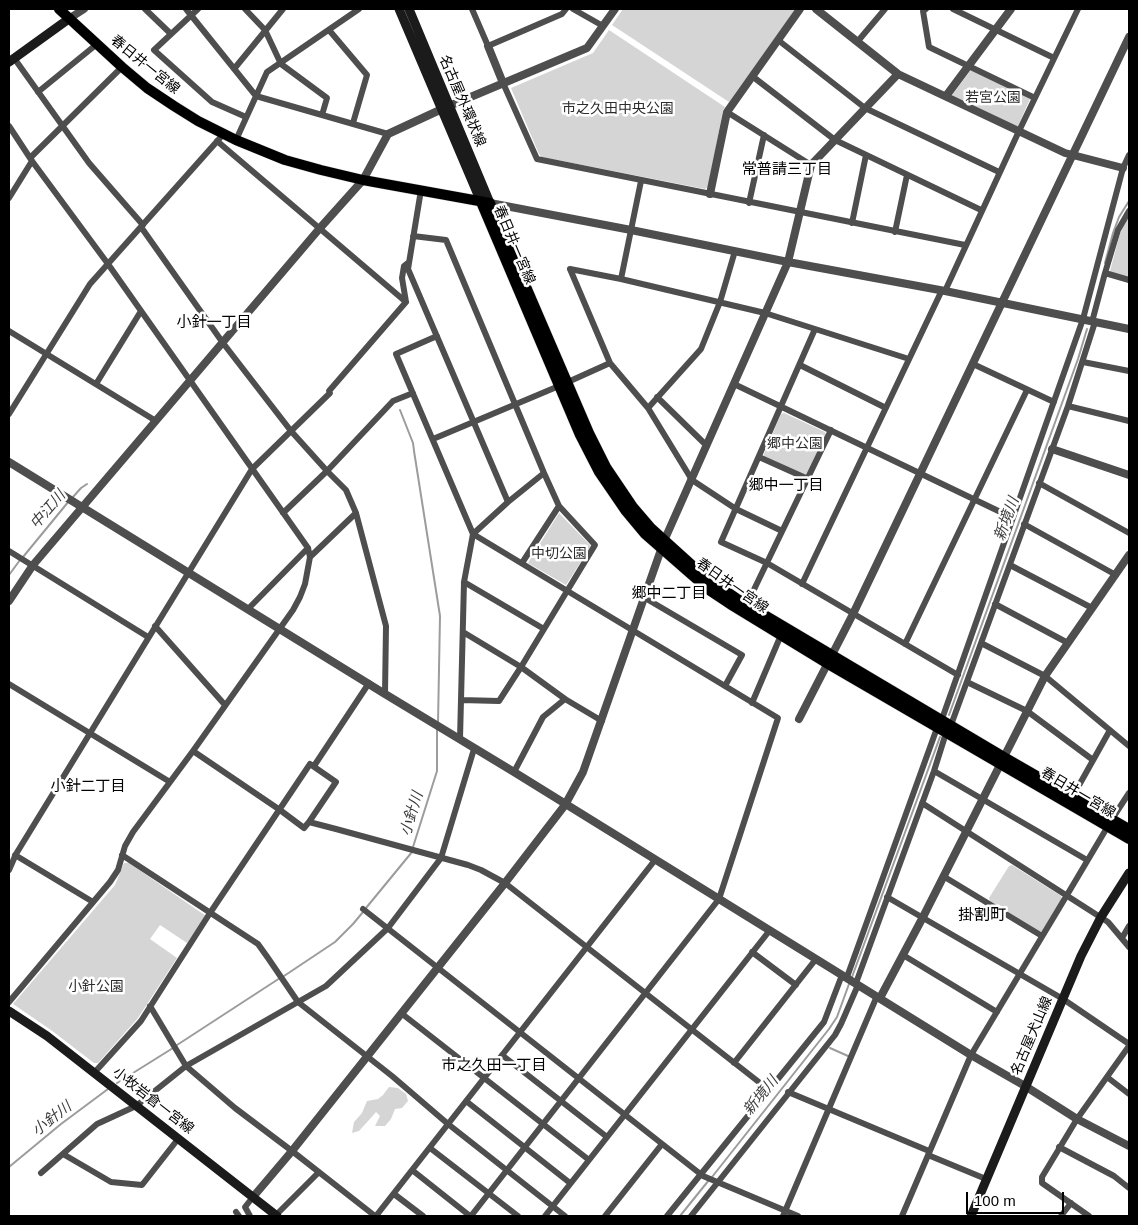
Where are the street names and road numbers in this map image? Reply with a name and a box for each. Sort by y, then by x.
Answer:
street label: 春日井一宮線 [107,32,183,98]
street label: 名古屋外環状線 [435,53,489,149]
street label: 春日井一宮線 [490,203,538,287]
street label: 春日井一宮線 [693,555,771,617]
street label: 春日井一宮線 [1038,764,1118,822]
street label: 名古屋犬山線 [1008,994,1056,1078]
street label: 小牧岩倉一宮線 [109,1064,197,1138]

